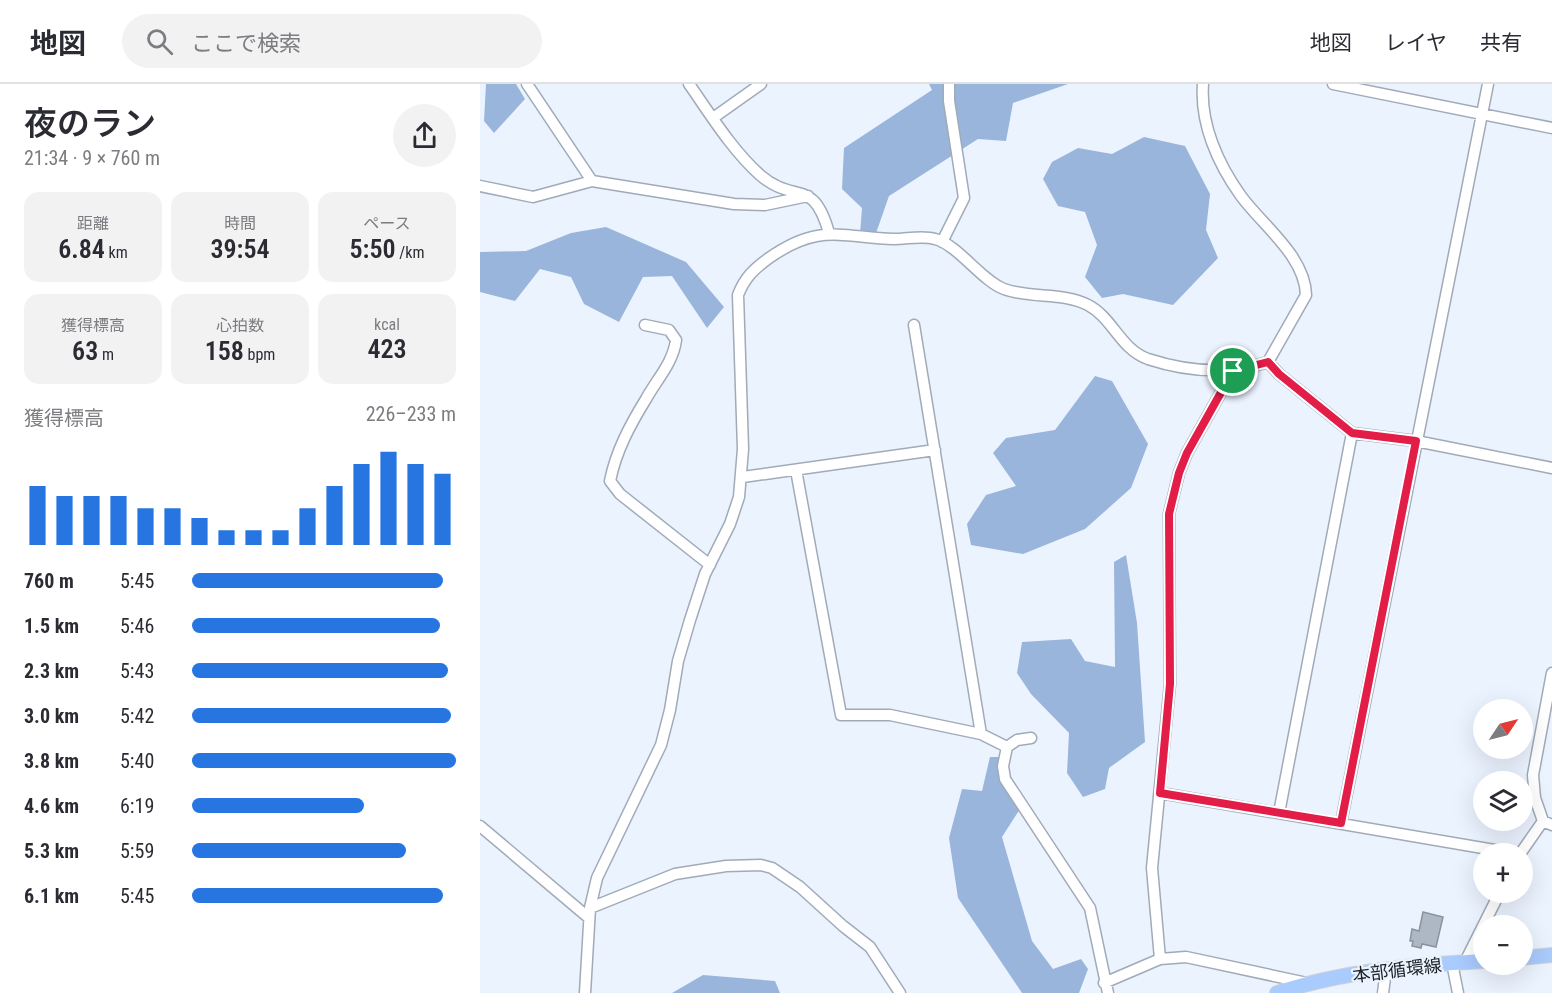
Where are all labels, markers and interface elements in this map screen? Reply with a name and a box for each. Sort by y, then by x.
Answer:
search box [122,14,542,68]
icon: search [143,25,176,58]
text: 地図 [30,27,86,60]
text: ここで検索 [191,31,301,56]
text: 地図 [1310,31,1352,55]
text: レイヤ [1385,31,1447,55]
text: 共有 [1480,31,1522,55]
text: 夜のラン [24,104,156,143]
button: share [393,104,456,167]
text: 21:34 · 9 × 760 m [24,146,160,170]
text: 距離 [77,214,109,233]
text: 時間 [224,214,256,233]
text: ペース [363,214,411,233]
text: 6.84 [58,234,105,264]
text: 39:54 [210,234,270,264]
text: 5:50 [350,234,396,264]
text: km [105,243,128,262]
text: /km [396,243,424,262]
text: kcal [374,315,400,334]
text: 獲得標高 [61,316,125,335]
text: 心拍数 [216,316,264,335]
text: 423 [367,334,407,364]
text: 63 [72,336,98,366]
text: 158 [205,336,244,366]
text: m [98,345,114,364]
text: bpm [244,345,275,364]
pin [1207,345,1258,396]
icon: arrive [1216,354,1249,387]
text: 226–233 m [366,402,456,426]
text: 獲得標高 [24,406,104,430]
text: 760 m [24,569,74,593]
text: 5:45 [120,569,154,593]
text: 1.5 km [24,614,79,638]
text: 5:46 [120,614,154,638]
text: 2.3 km [24,659,79,683]
text: 5:43 [120,659,154,683]
north arrow [1473,699,1533,759]
map controls [1473,699,1533,975]
text: 3.0 km [24,704,79,728]
text: 5:42 [120,704,154,728]
text: 3.8 km [24,749,79,773]
text: 5:40 [120,749,154,773]
button: layers [1473,771,1533,831]
text: 4.6 km [24,794,79,818]
text: 6:19 [120,794,154,818]
text: 5.3 km [24,839,79,863]
text: 5:59 [120,839,154,863]
button: + [1473,843,1533,903]
text: 6.1 km [24,884,79,908]
text: 5:45 [120,884,154,908]
button: − [1473,915,1533,975]
street label: 本部循環線 [1351,954,1443,986]

